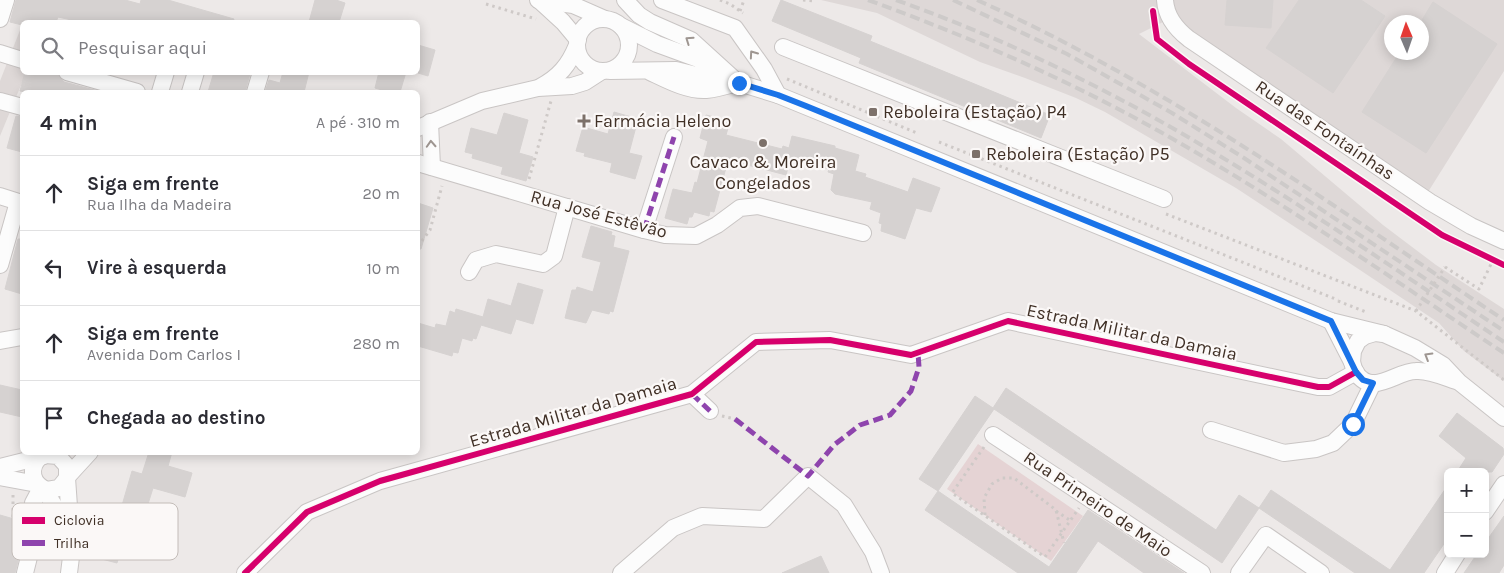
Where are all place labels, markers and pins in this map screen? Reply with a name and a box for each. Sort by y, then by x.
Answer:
place label: Reboleira (Estação) P4 [883,101,1066,123]
marker: Reboleira (Estação) P4 [867,106,879,118]
place label: Farmácia Heleno [594,110,731,132]
marker: Farmácia Heleno [578,115,590,127]
marker: Cavaco & Moreira Congelados [757,137,769,149]
place label: Reboleira (Estação) P5 [986,143,1170,165]
marker: Reboleira (Estação) P5 [970,148,982,160]
place label: Cavaco & Moreira Congelados [690,151,836,194]

